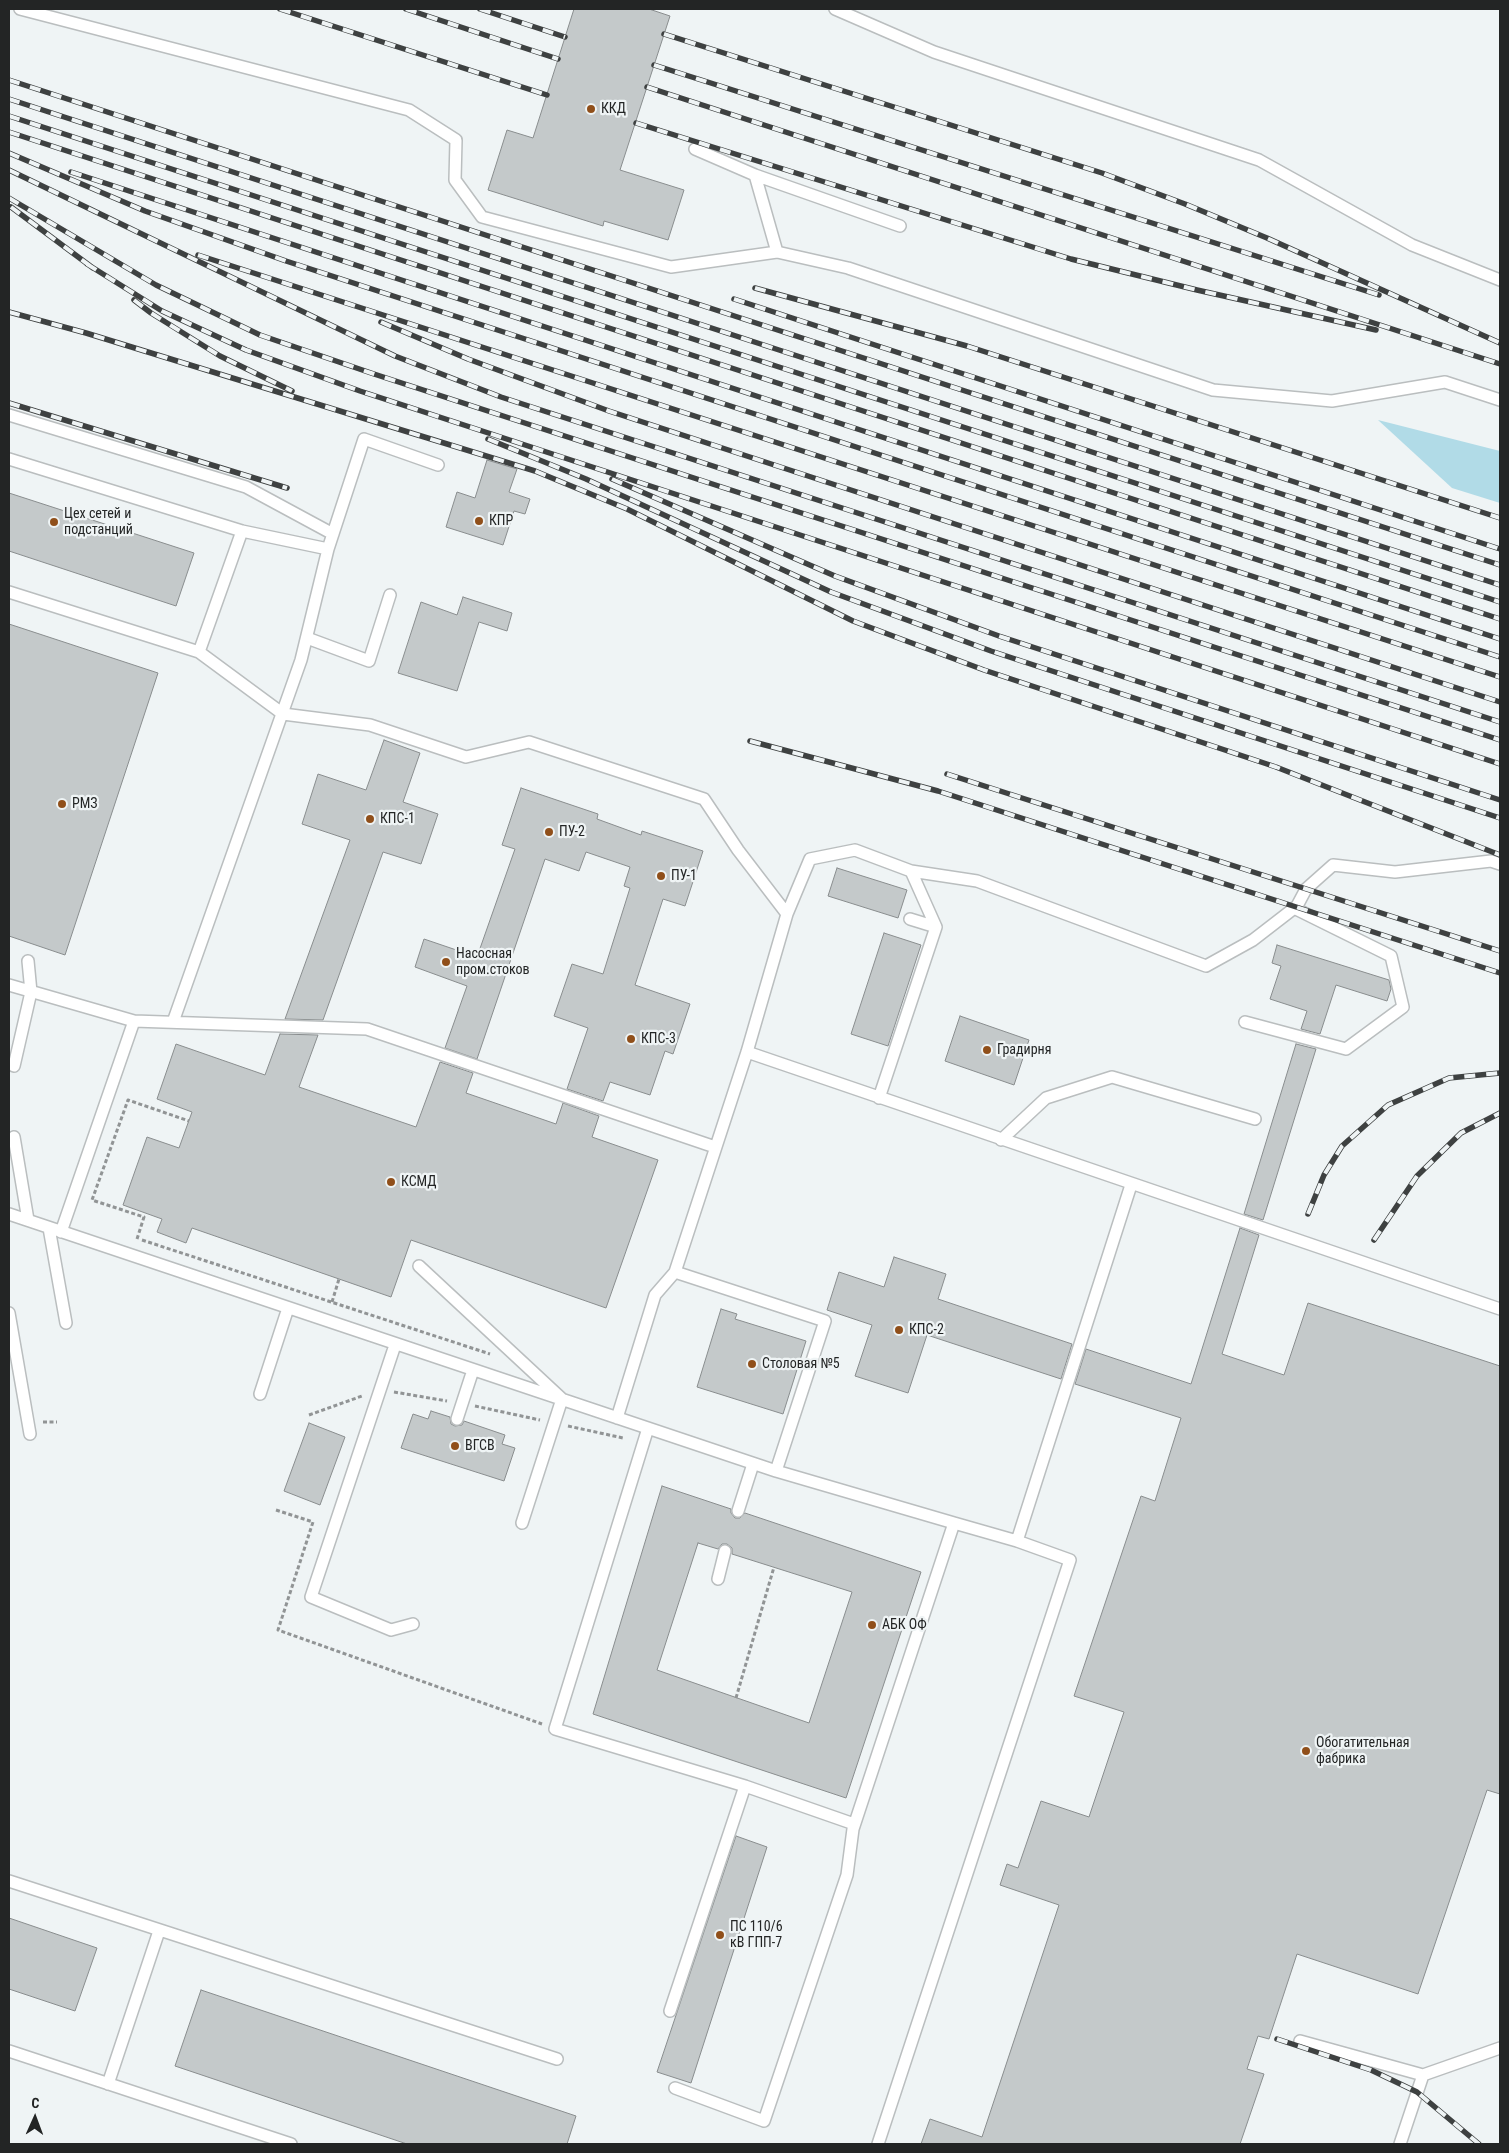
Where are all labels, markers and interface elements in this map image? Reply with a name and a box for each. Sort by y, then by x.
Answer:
place label: ККД [601,101,626,117]
marker: ККД [585,103,597,115]
place label: Цех сетей и подстанций [64,506,133,538]
place label: КПР [489,513,513,529]
marker: КПР [473,515,485,527]
marker: Цех сетей и подстанций [48,516,60,528]
place label: РМЗ [72,796,98,812]
marker: РМЗ [56,798,68,810]
place label: КПС-1 [380,811,415,827]
marker: КПС-1 [364,813,376,825]
place label: ПУ-2 [559,824,585,840]
marker: ПУ-2 [543,826,555,838]
place label: ПУ-1 [671,868,697,884]
marker: ПУ-1 [655,870,667,882]
place label: Насосная пром.стоков [456,946,530,979]
marker: Насосная пром.стоков [440,956,452,968]
place label: КПС-3 [641,1031,676,1047]
marker: КПС-3 [625,1033,637,1045]
place label: Градирня [997,1042,1051,1058]
marker: Градирня [981,1044,993,1056]
place label: КСМД [401,1174,437,1190]
marker: КСМД [385,1176,397,1188]
place label: КПС-2 [909,1322,944,1338]
marker: КПС-2 [893,1324,905,1336]
place label: Столовая №5 [762,1356,840,1372]
marker: Столовая №5 [746,1358,758,1370]
place label: ВГСВ [465,1438,495,1454]
marker: ВГСВ [449,1440,461,1452]
place label: АБК ОФ [882,1617,927,1633]
marker: АБК ОФ [866,1619,878,1631]
place label: Обогатительная фабрика [1316,1735,1410,1768]
marker: Обогатительная фабрика [1300,1745,1312,1757]
place label: ПС 110/6 кВ ГПП-7 [730,1919,783,1951]
marker: ПС 110/6 кВ ГПП-7 [714,1929,726,1941]
north arrow [10,2093,60,2143]
text: С [31,2095,40,2111]

